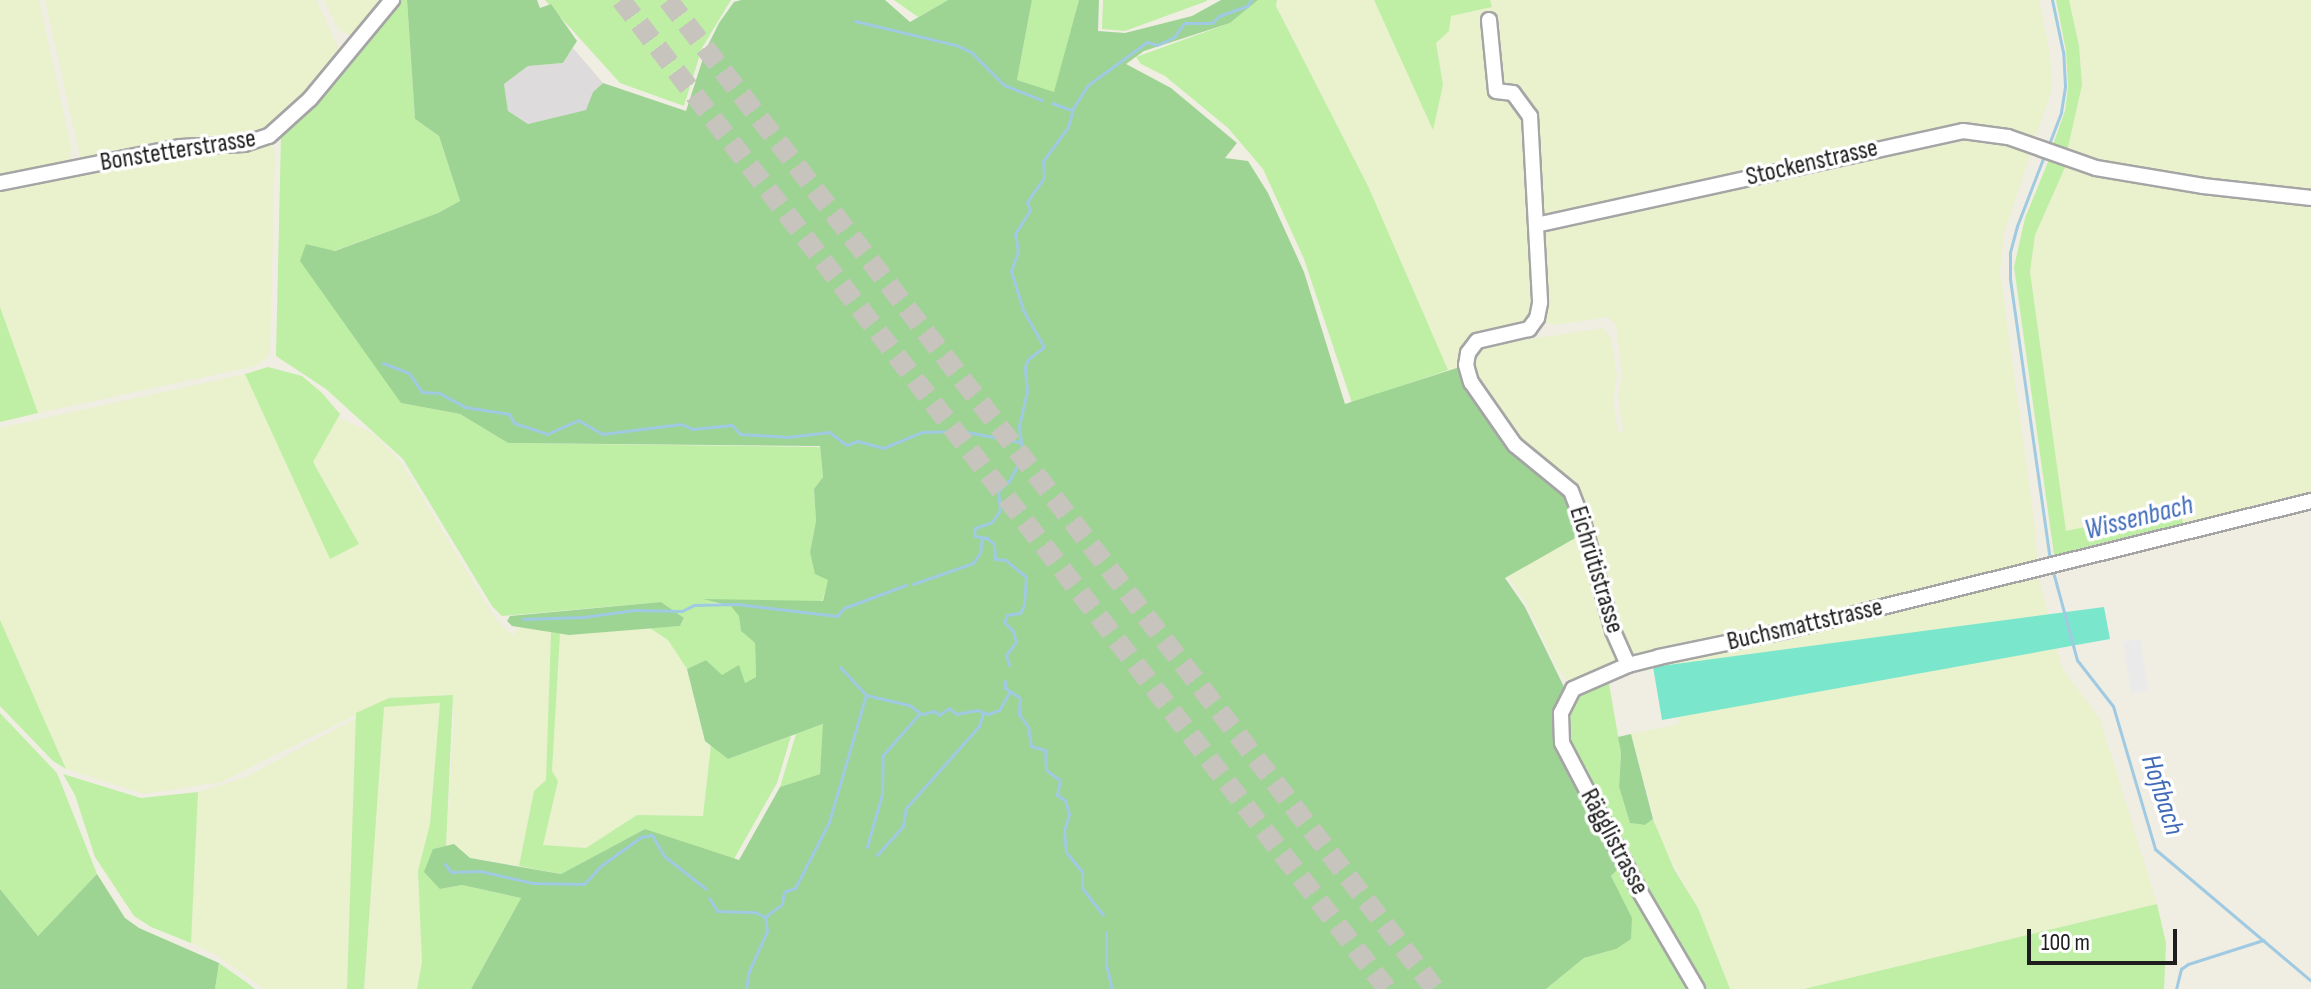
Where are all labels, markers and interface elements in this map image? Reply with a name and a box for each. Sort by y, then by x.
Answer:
street label: Bonstetterstrasse [98,123,258,179]
street label: Stockenstrasse [1743,133,1881,193]
water label: Wissenbach [2081,488,2197,548]
street label: Eichrütistrasse [1562,503,1630,637]
street label: Buchsmattstrasse [1724,592,1886,658]
water label: Hofibach [2133,751,2191,839]
street label: Rägglistrasse [1573,784,1655,900]
scale bar [2031,913,2181,963]
text: 100 m [2041,928,2090,957]

